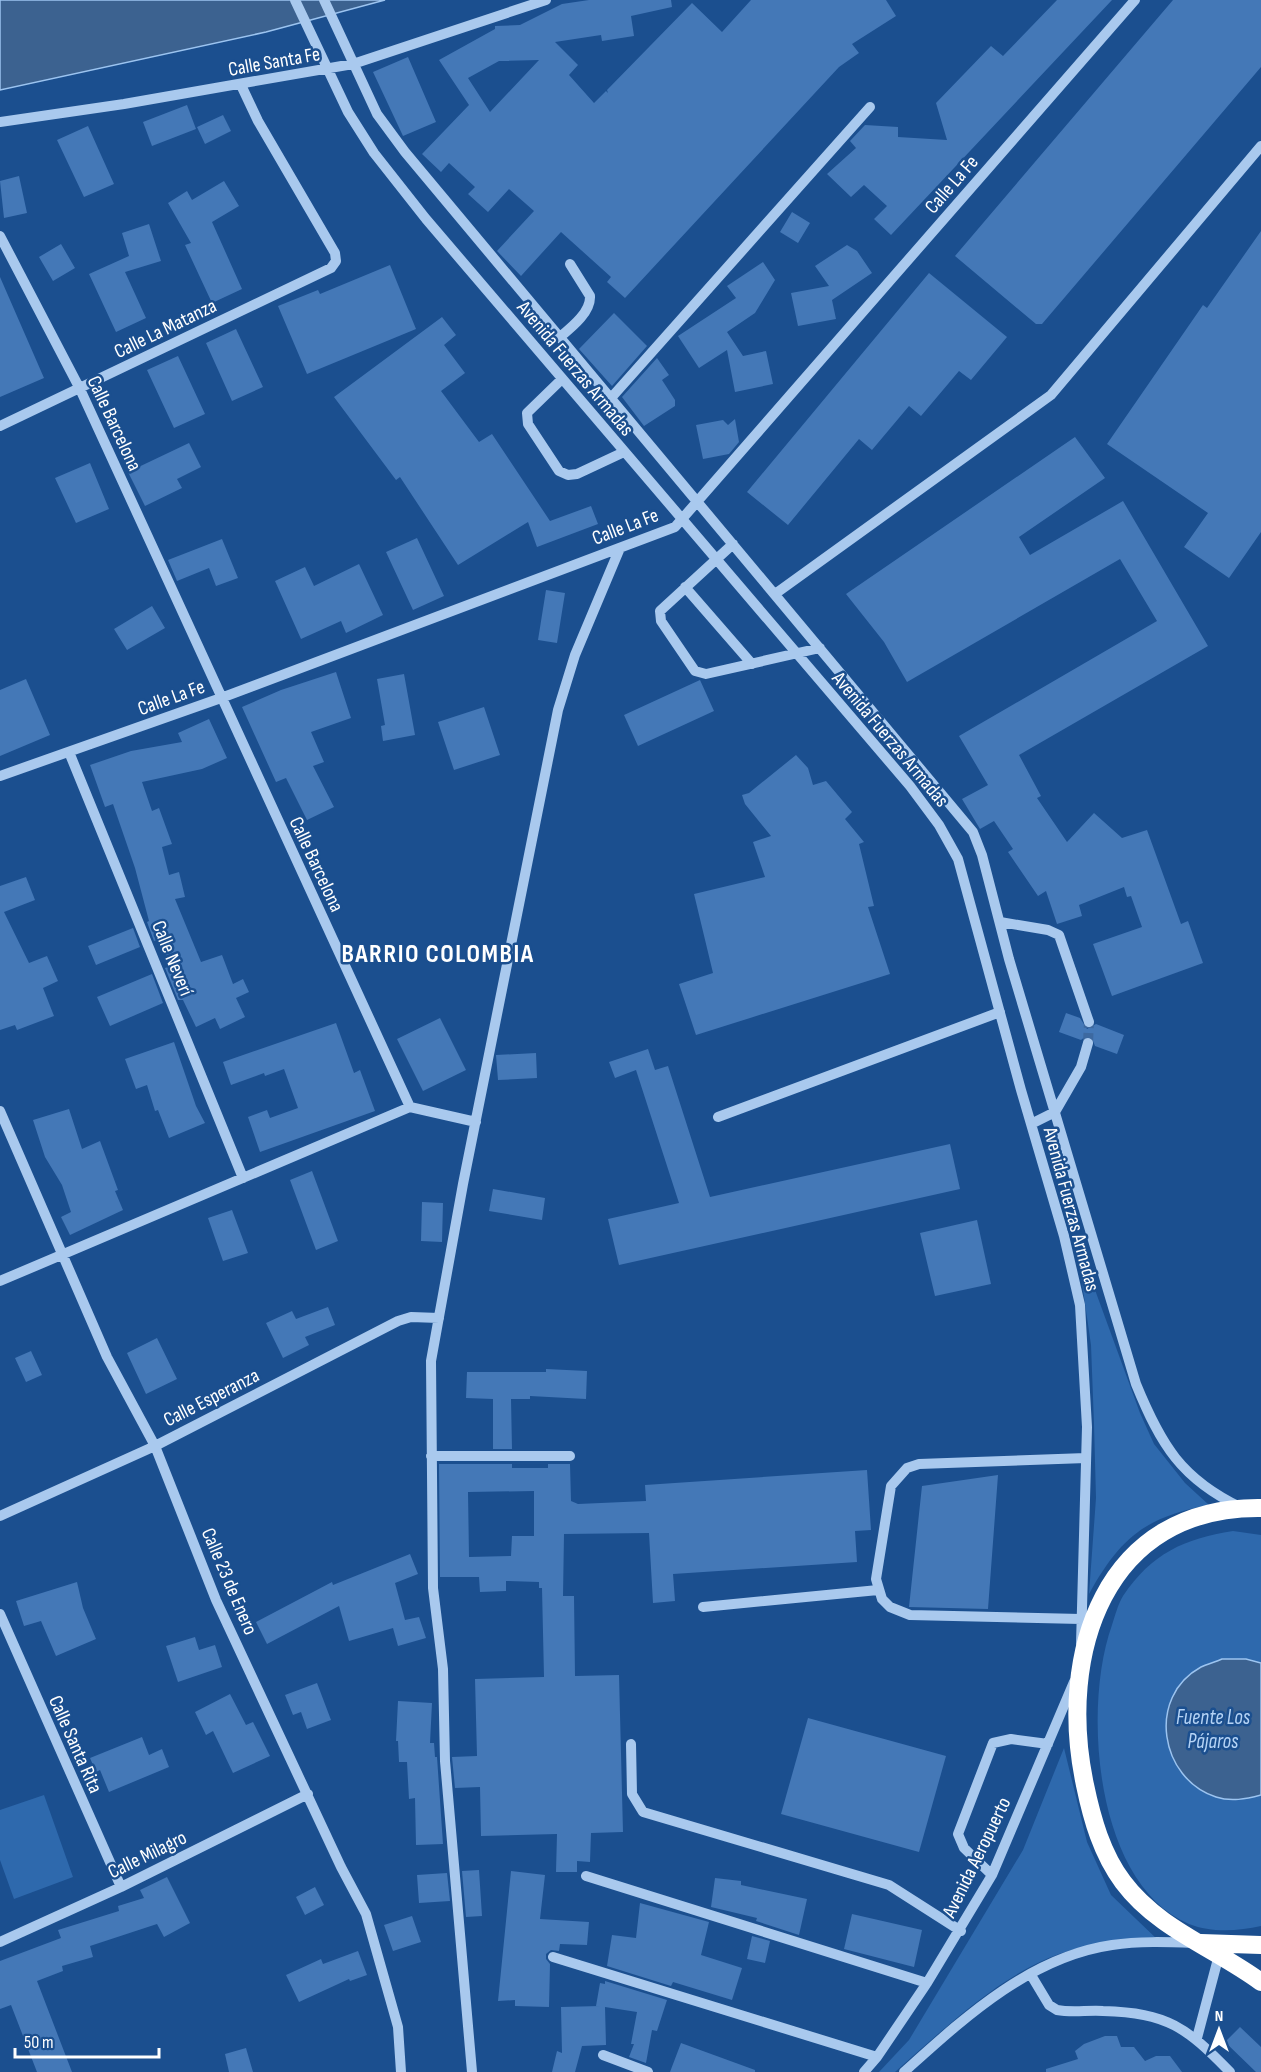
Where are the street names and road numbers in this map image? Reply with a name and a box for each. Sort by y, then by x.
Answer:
street label: Calle Santa Fe [226,42,322,82]
street label: Calle La Fe [920,151,984,219]
street label: Calle La Matanza [110,294,220,364]
street label: Avenida Fuerzas Armadas [511,295,639,441]
street label: Calle Barcelona [82,372,147,475]
street label: Calle La Fe [589,503,662,551]
street label: Avenida Fuerzas Armadas [826,666,954,812]
street label: Calle La Fe [135,675,208,721]
street label: Calle Barcelona [284,813,349,916]
street label: Calle Neverí [146,917,198,1000]
street label: Avenida Fuerzas Armadas [1037,1124,1104,1294]
street label: Calle Esperanza [160,1364,263,1432]
street label: Calle 23 de Enero [196,1524,262,1638]
street label: Calle Santa Rita [43,1692,107,1797]
street label: Avenida Aeropuerto [937,1793,1016,1922]
street label: Calle Milagro [104,1826,191,1884]

